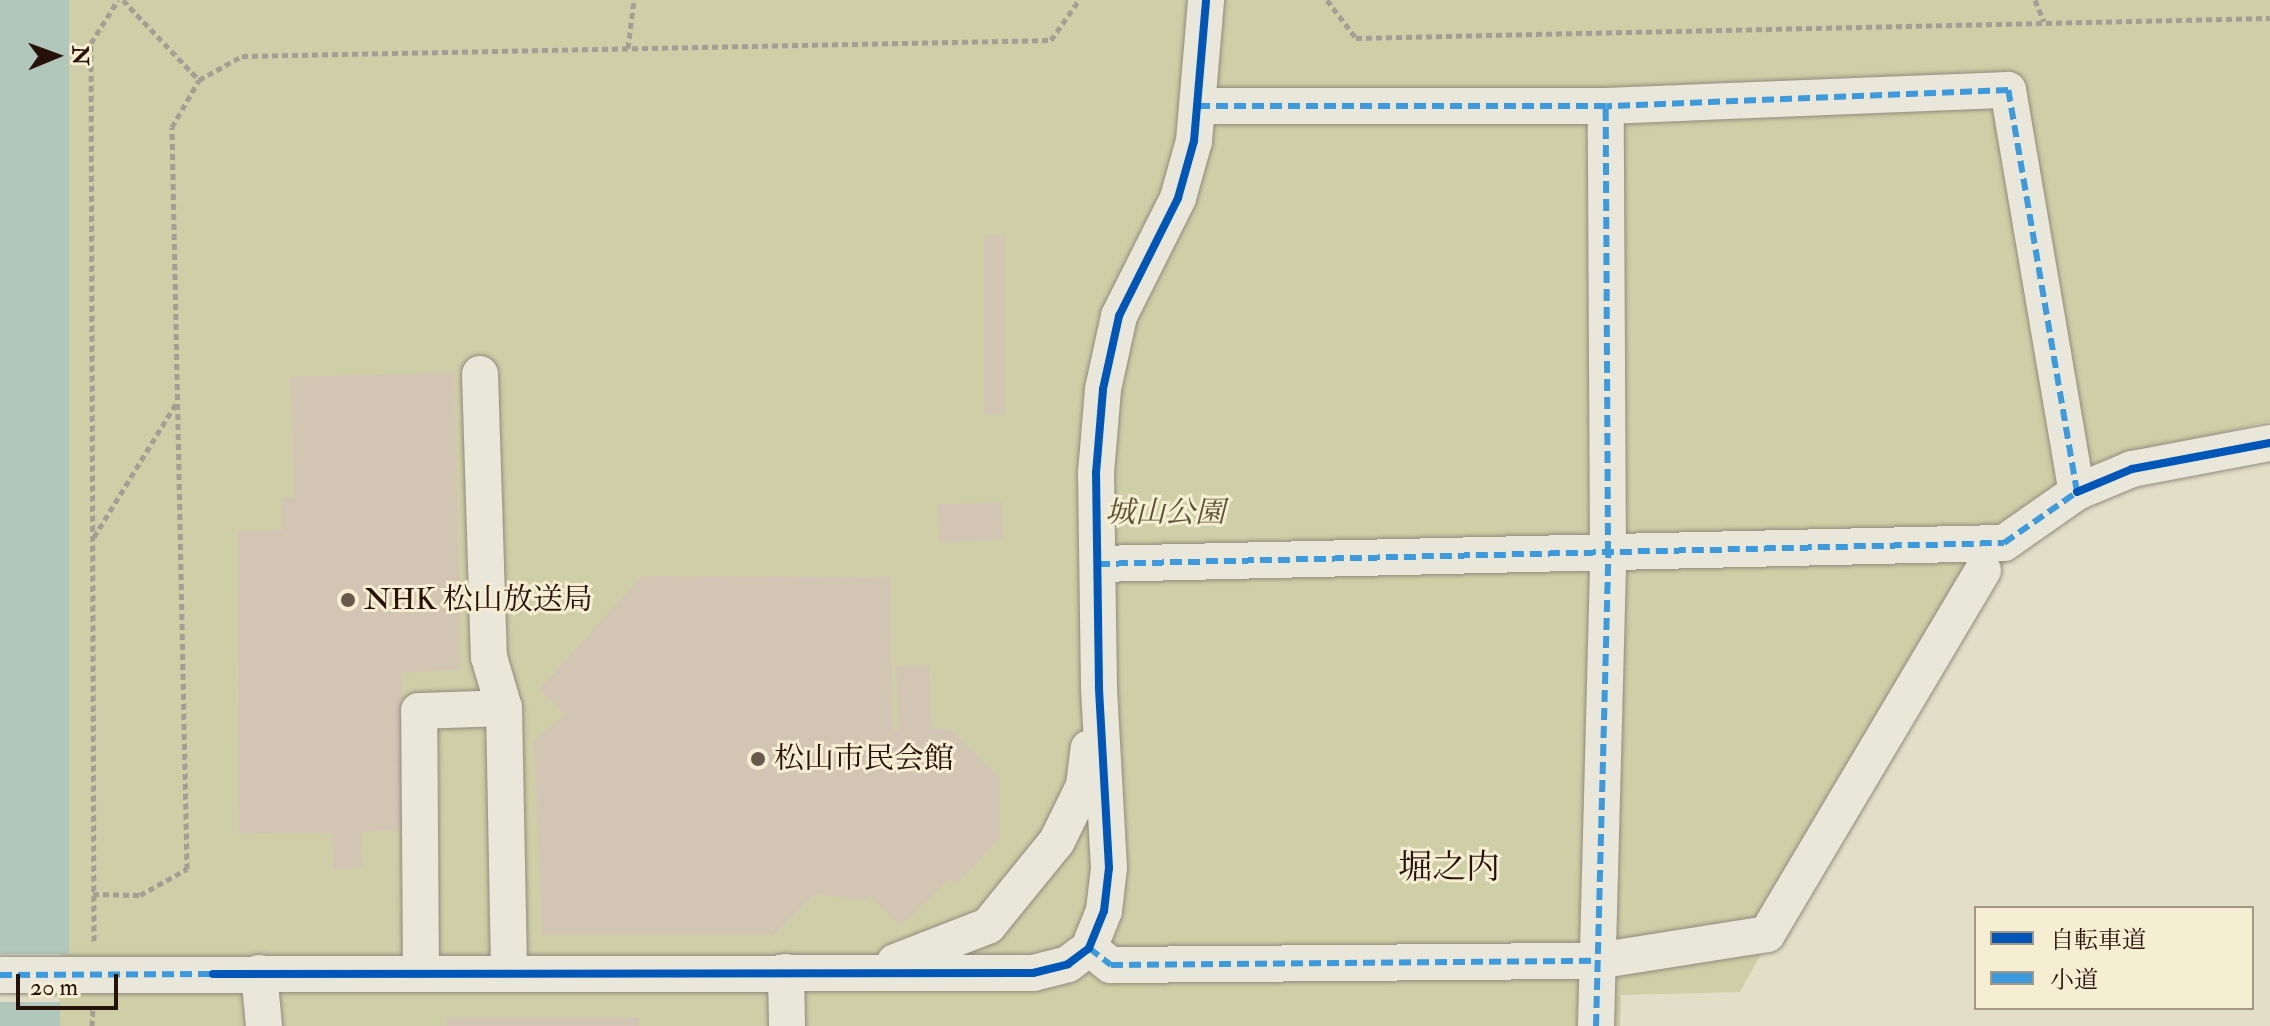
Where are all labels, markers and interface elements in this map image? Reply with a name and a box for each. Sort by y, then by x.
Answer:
north arrow [16,16,96,96]
text: N [66,45,94,66]
park label: 城山公園 [1105,495,1225,531]
place label: NHK 松山放送局 [364,582,593,618]
marker: NHK 松山放送局 [339,591,357,609]
place label: 松山市民会館 [774,741,954,777]
marker: 松山市民会館 [749,750,767,768]
district label: 堀之内 [1398,848,1500,888]
legend [1974,906,2254,1010]
text: 自転車道 [2050,925,2146,956]
scale bar [20,958,122,1008]
text: 小道 [2050,965,2098,996]
text: 20 m [30,972,78,1003]

